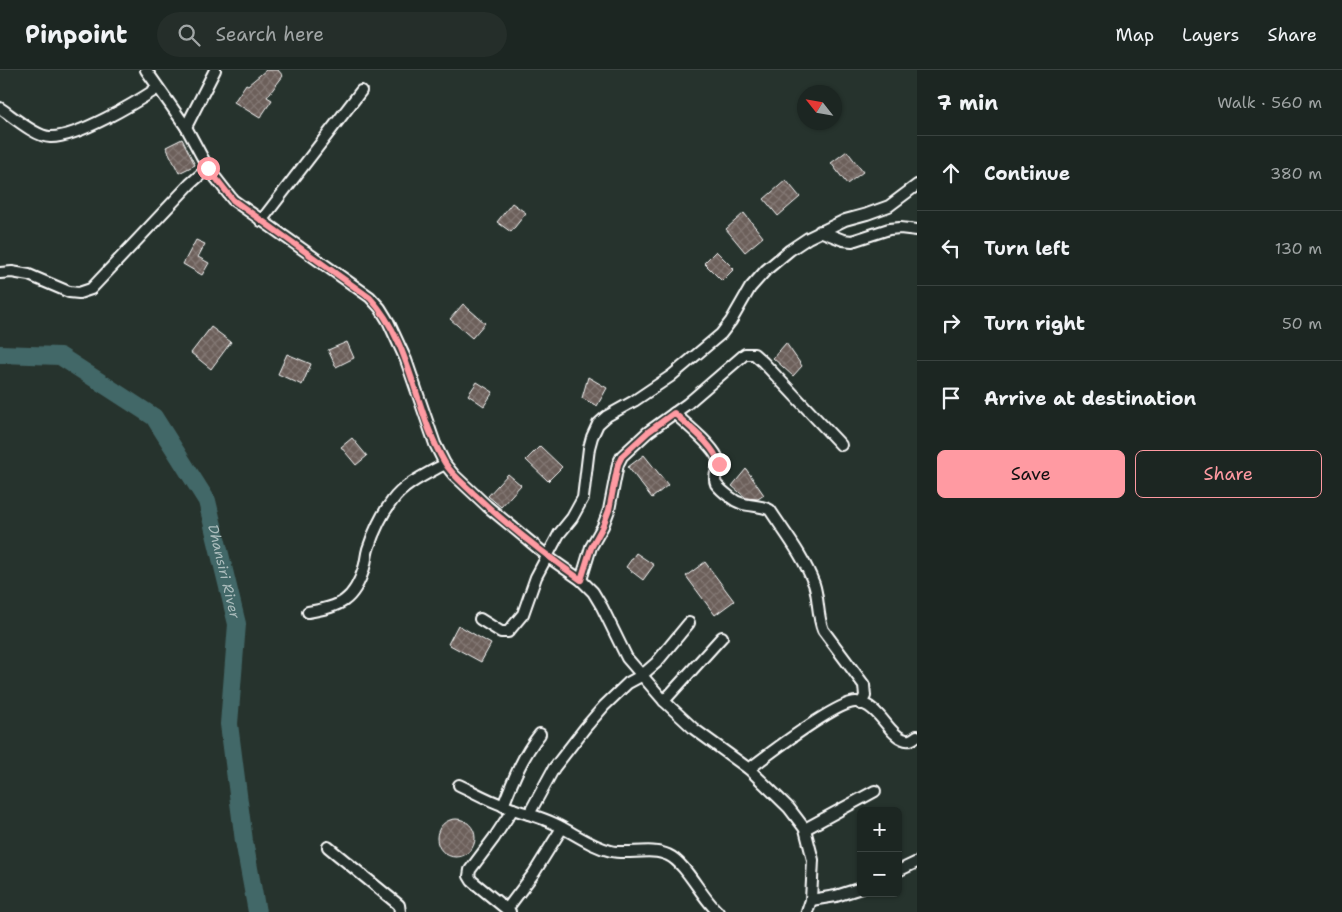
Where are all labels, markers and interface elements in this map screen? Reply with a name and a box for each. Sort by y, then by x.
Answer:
search box [157,12,507,57]
text: Pinpoint [25,19,127,51]
icon: search [175,21,203,49]
text: Search here [215,22,324,47]
text: Map [1116,23,1154,47]
text: Layers [1182,23,1239,47]
text: Share [1267,23,1317,47]
north arrow [797,85,842,130]
text: 7 min [937,89,998,117]
text: Walk · 560 m [1217,92,1322,113]
route start [197,157,220,180]
icon: ahead [937,159,965,187]
text: Continue [984,161,1070,186]
text: 380 m [1270,163,1322,184]
icon: left [937,234,965,262]
text: Turn left [984,236,1070,261]
text: 130 m [1275,238,1322,259]
icon: right [937,309,965,337]
text: Turn right [984,311,1085,336]
text: 50 m [1282,313,1322,334]
icon: arrive [937,384,965,412]
text: Arrive at destination [984,386,1196,411]
button: Save [937,450,1125,498]
button: Share [1135,450,1322,498]
route end [708,453,731,476]
water label: Dhansiri River [204,523,244,621]
map controls [857,807,902,897]
button: + [857,807,902,852]
button: − [857,852,902,897]

